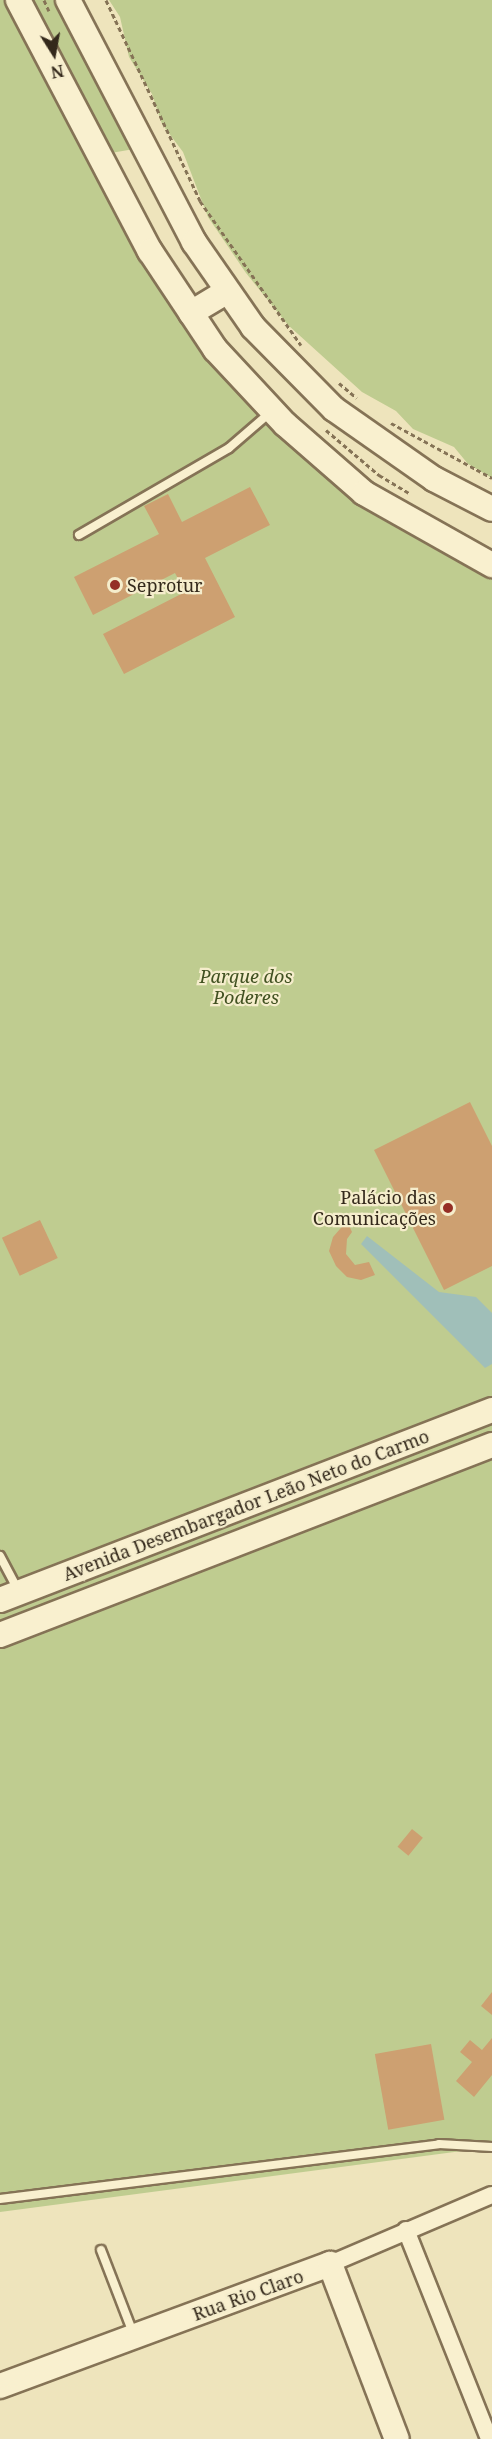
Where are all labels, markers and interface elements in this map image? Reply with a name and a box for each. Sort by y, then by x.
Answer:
north arrow [24,24,84,84]
text: N [49,60,66,84]
place label: Seprotur [127,574,203,596]
marker: Seprotur [108,578,122,592]
park label: Parque dos Poderes [199,966,293,1008]
place label: Palácio das Comunicações [313,1187,436,1230]
marker: Palácio das Comunicações [441,1201,455,1215]
street label: Avenida Desembargador Leão Neto do Carmo [60,1425,432,1585]
street label: Rua Rio Claro [190,2265,306,2325]

